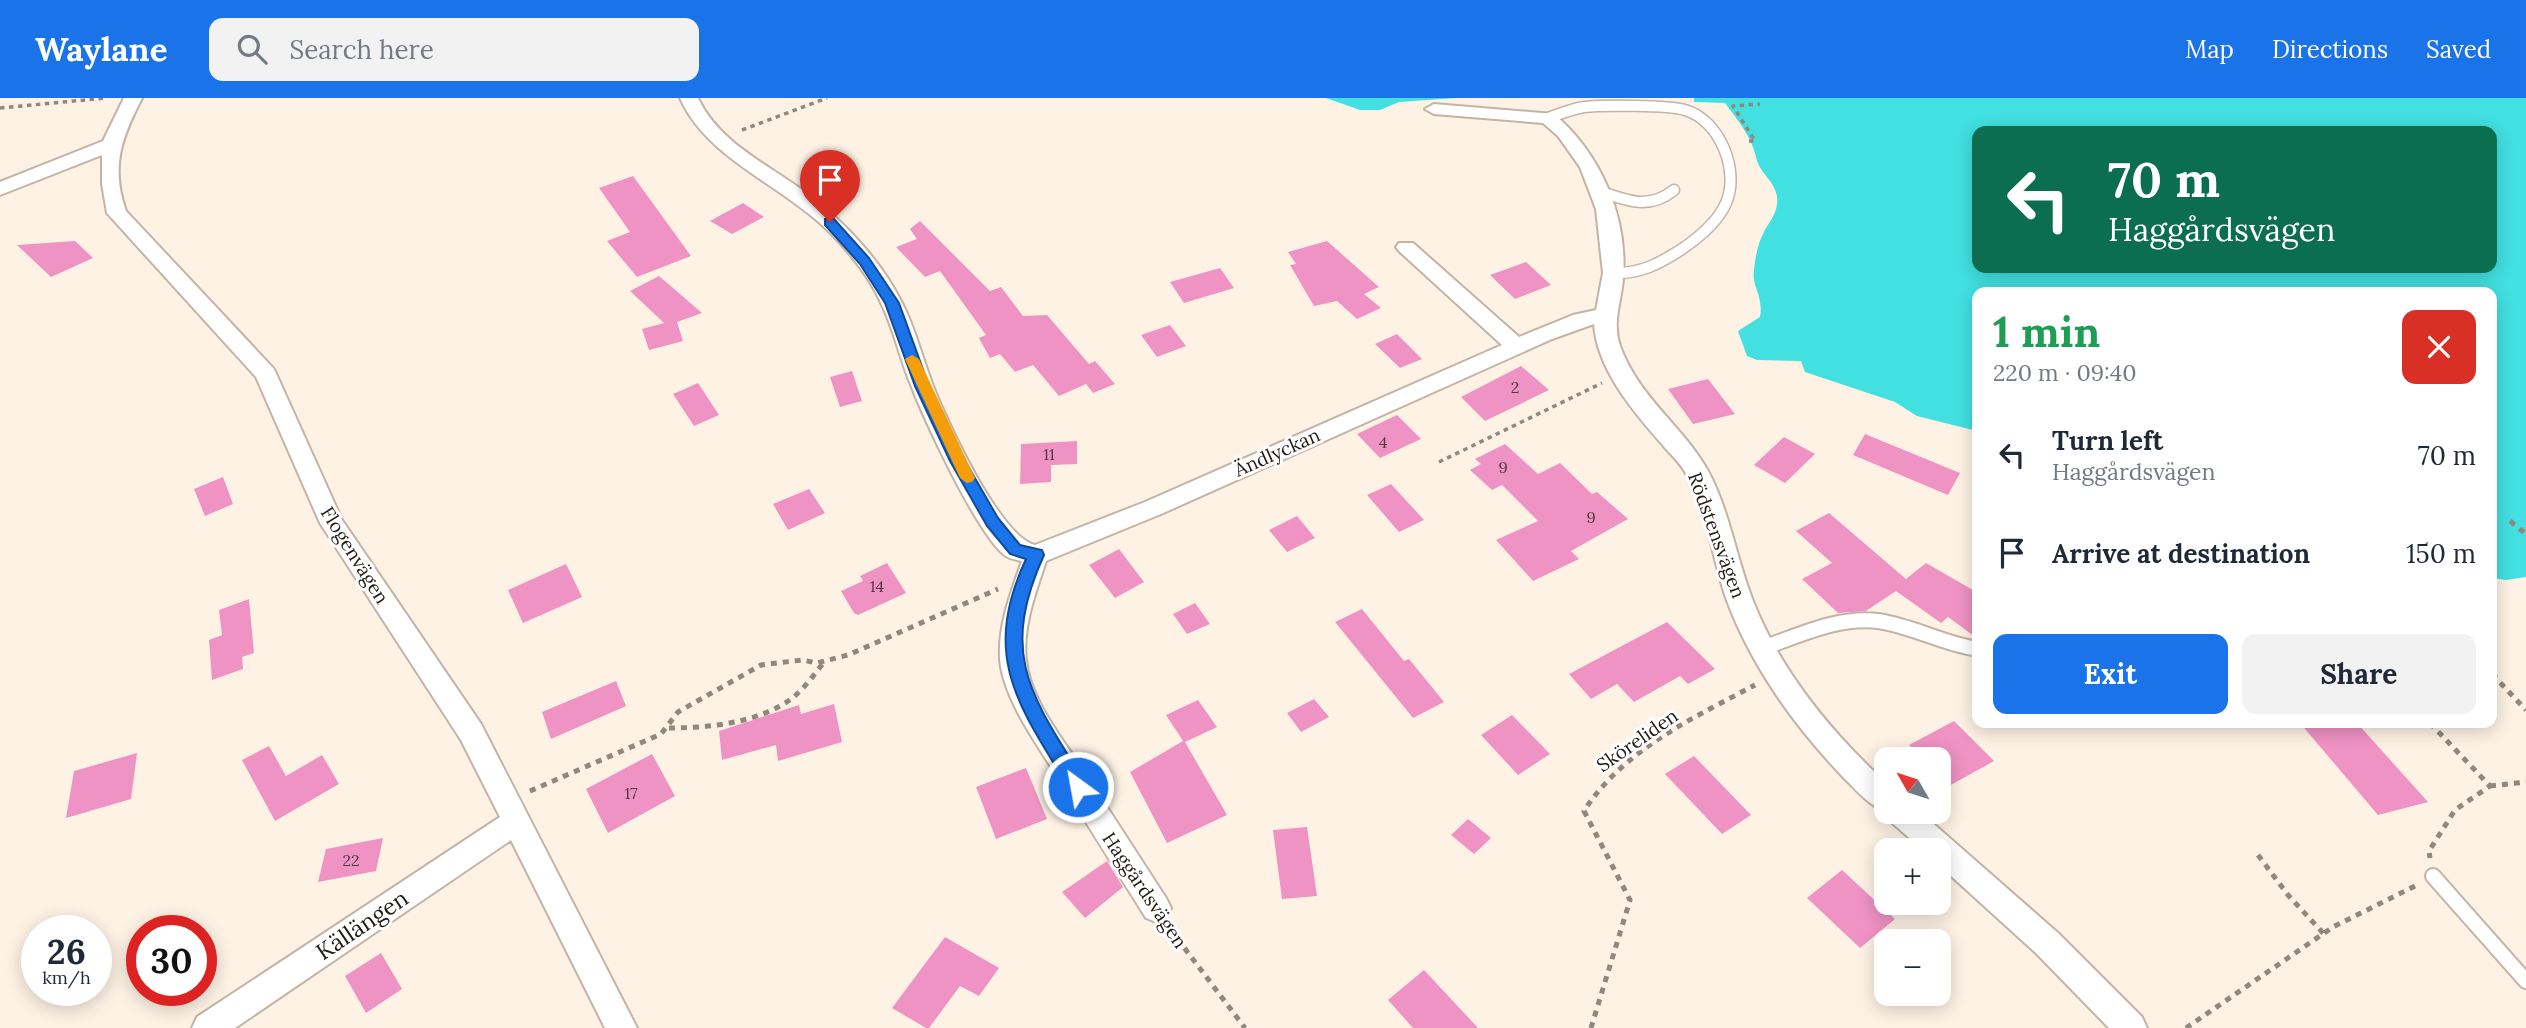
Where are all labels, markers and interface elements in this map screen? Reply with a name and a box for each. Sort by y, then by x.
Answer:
search box [209,18,699,81]
text: Waylane [35,28,167,70]
icon: search [233,30,271,68]
text: Search here [289,33,434,66]
text: Map [2185,34,2234,65]
text: Directions [2272,34,2388,65]
text: Saved [2426,34,2491,65]
text: 70 m [2108,148,2220,210]
pin [800,150,860,222]
icon: left [1993,154,2084,245]
icon: arrive [811,161,849,199]
text: Haggårdsvägen [2108,209,2335,250]
text: 1 min [1993,305,2100,359]
button: close [2402,310,2476,384]
text: 220 m · 09:40 [1993,358,2137,387]
house number: 2 [1511,377,1519,397]
street label: Ändlyckan [1229,422,1324,482]
text: Turn left [2052,424,2163,457]
house number: 4 [1379,432,1388,452]
icon: left [1993,436,2031,474]
text: 70 m [2418,439,2476,472]
house number: 11 [1043,444,1055,464]
house number: 9 [1498,457,1508,477]
text: Haggårdsvägen [2052,457,2215,486]
street label: Rödstensvägen [1683,469,1751,601]
street label: Flogenvägen [316,502,394,608]
house number: 9 [1586,507,1596,527]
icon: arrive [1993,534,2031,572]
text: Arrive at destination [2052,537,2310,570]
text: 150 m [2406,537,2476,570]
house number: 14 [870,576,885,596]
button: Exit [1993,634,2228,714]
button: Share [2242,634,2476,714]
street label: Sköreliden [1592,703,1682,777]
north arrow [1874,747,1951,824]
map controls [1874,747,1951,1006]
position arrow [1041,750,1115,824]
house number: 17 [624,783,638,803]
street label: Haggårdsvägen [1097,827,1193,953]
button: + [1874,838,1951,915]
house number: 22 [342,850,360,870]
street label: Källängen [310,883,413,966]
speed limit sign: 30 [126,915,217,1006]
text: 26 [47,929,86,974]
button: − [1874,929,1951,1006]
text: km/h [42,966,91,989]

